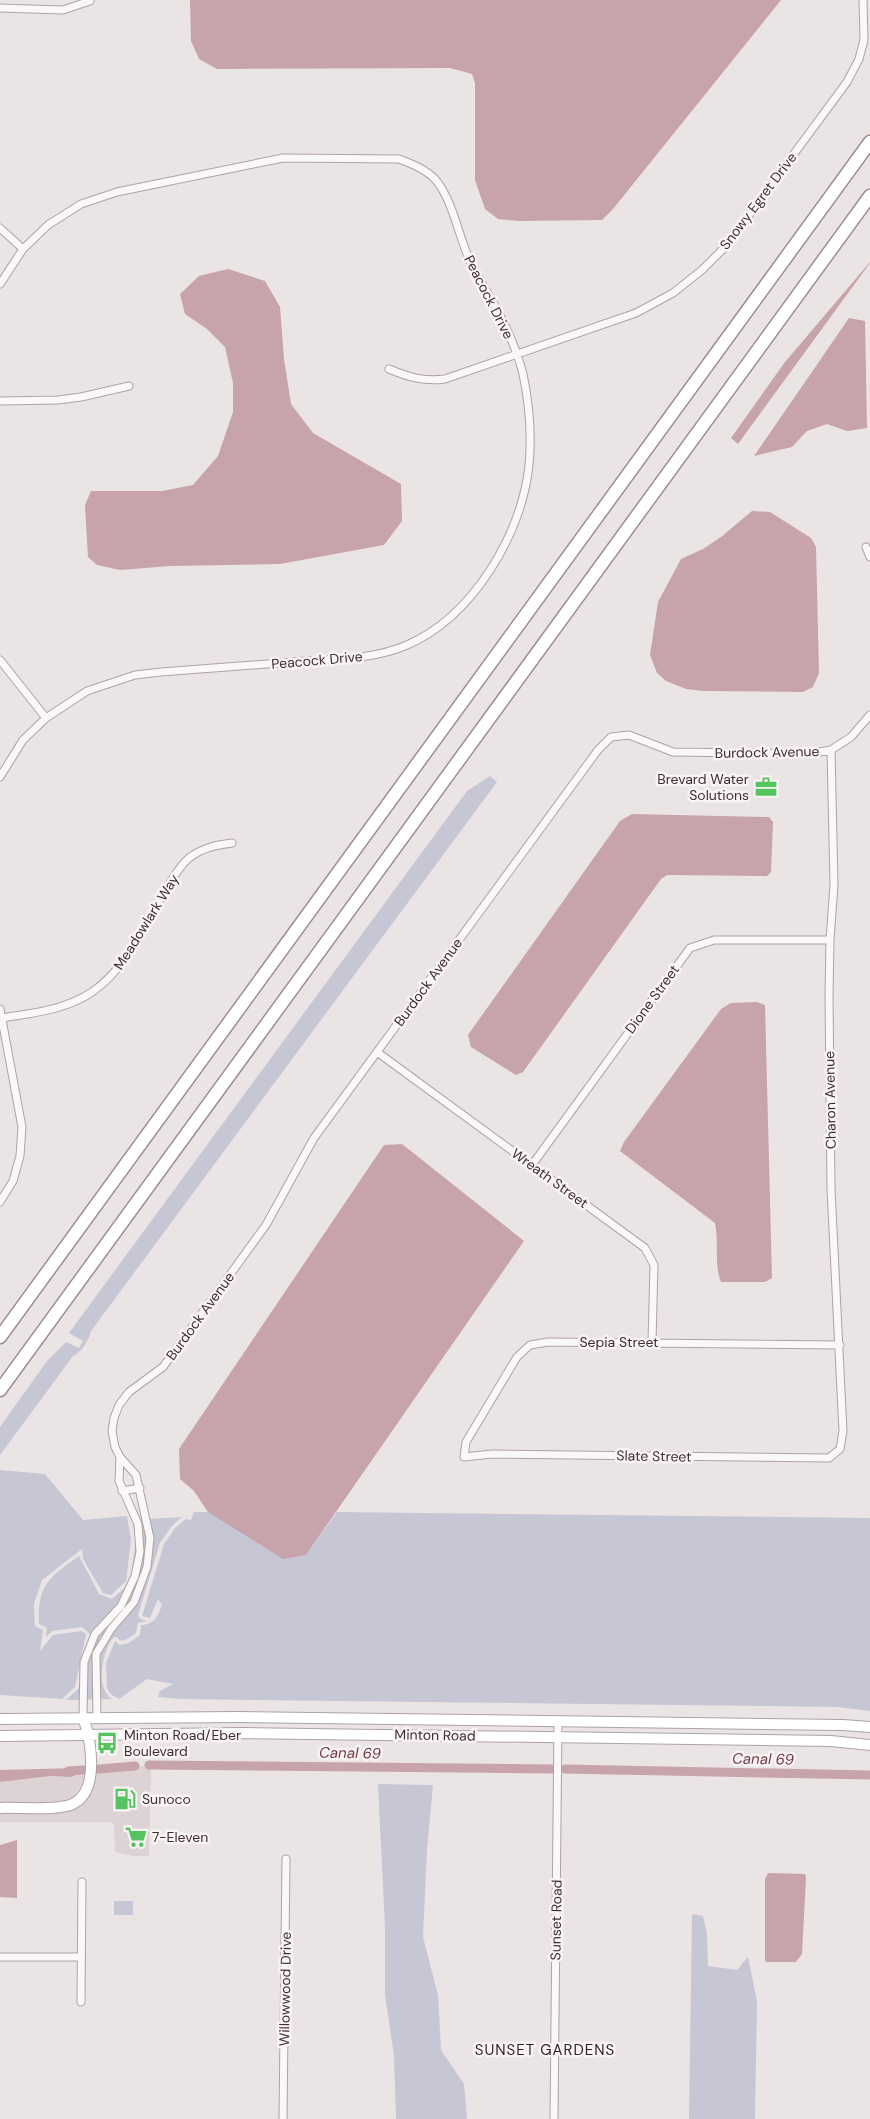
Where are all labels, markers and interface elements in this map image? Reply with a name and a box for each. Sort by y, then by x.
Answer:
street label: Snowy Egret Drive [716,149,800,253]
street label: Peacock Drive [460,252,518,342]
street label: Peacock Drive [271,647,363,673]
street label: Burdock Avenue [714,742,820,762]
place label: Brevard Water Solutions [657,770,749,804]
office icon: Brevard Water Solutions [753,774,779,800]
street label: Meadowlark Way [109,871,183,973]
street label: Burdock Avenue [390,934,466,1030]
street label: Dione Street [621,961,683,1037]
street label: Charon Avenue [820,1051,840,1149]
street label: Wreath Street [508,1144,592,1212]
street label: Burdock Avenue [162,1268,238,1364]
street label: Sepia Street [579,1333,659,1351]
street label: Slate Street [616,1446,692,1466]
street label: Minton Road [394,1725,476,1745]
place label: Minton Road/Eber Boulevard [124,1726,241,1760]
bus stop icon: Minton Road/Eber Boulevard [94,1730,120,1756]
water label: Canal 69 [319,1742,381,1764]
water label: Canal 69 [732,1748,794,1770]
fuel station icon: Sunoco [112,1786,138,1812]
place label: Sunoco [142,1790,191,1808]
supermarket icon: 7-Eleven [123,1824,149,1850]
place label: 7-Eleven [152,1828,208,1846]
street label: Sunset Road [546,1879,566,1961]
street label: Willowwood Drive [275,1932,295,2046]
district label: SUNSET GARDENS [475,2040,615,2060]

